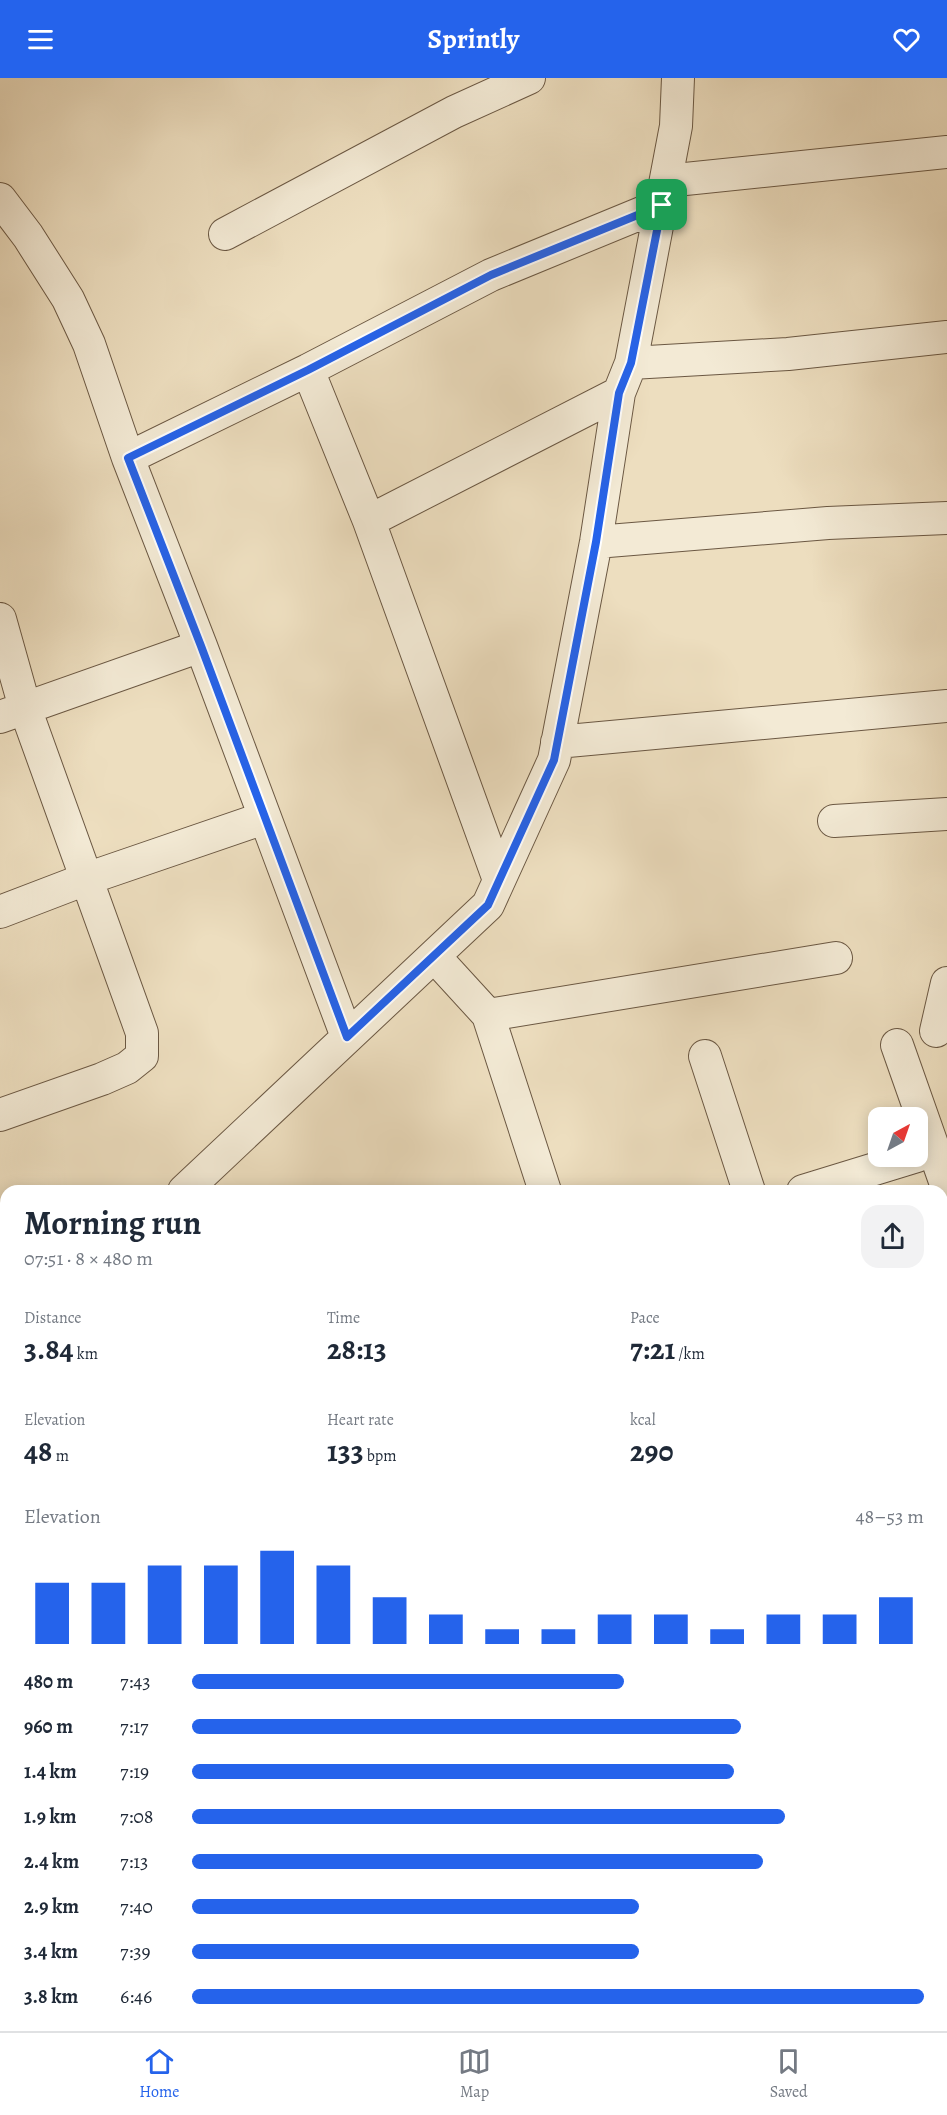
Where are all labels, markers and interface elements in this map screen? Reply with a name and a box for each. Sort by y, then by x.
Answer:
text: Sprintly [428,21,519,57]
icon: menu [24,23,57,56]
icon: heart [890,23,923,56]
pin [636,179,687,230]
icon: arrive [645,188,678,221]
north arrow [868,1107,928,1167]
map controls [868,1107,928,1167]
text: Morning run [24,1200,201,1245]
button: share [861,1205,924,1268]
text: 07:51 · 8 × 480 m [24,1245,153,1272]
text: Distance [24,1307,81,1329]
text: Time [327,1307,360,1329]
text: Pace [630,1307,660,1329]
text: 3.84 [24,1329,74,1369]
text: 28:13 [327,1329,387,1369]
text: 7:21 [630,1329,675,1369]
text: km [74,1343,98,1365]
text: /km [675,1343,705,1365]
text: Elevation [24,1409,85,1431]
text: Heart rate [327,1409,394,1431]
text: kcal [630,1409,656,1431]
text: 48 [24,1431,53,1471]
text: 133 [327,1431,364,1471]
text: 290 [630,1431,673,1471]
text: m [53,1445,69,1467]
text: bpm [364,1445,397,1467]
text: Elevation [24,1503,101,1530]
text: 48–53 m [856,1503,924,1530]
text: 480 m [24,1668,73,1695]
text: 7:43 [120,1668,151,1695]
text: 960 m [24,1713,73,1740]
text: 7:17 [120,1713,148,1740]
text: 1.4 km [24,1758,77,1785]
text: 7:19 [120,1758,149,1785]
text: 1.9 km [24,1803,77,1830]
text: 7:08 [120,1803,154,1830]
text: 2.4 km [24,1848,79,1875]
text: 7:13 [120,1848,148,1875]
text: 2.9 km [24,1893,79,1920]
text: 7:40 [120,1893,153,1920]
text: 3.4 km [24,1938,78,1965]
text: 7:39 [120,1938,151,1965]
text: 3.8 km [24,1983,78,2010]
text: 6:46 [120,1983,152,2010]
tab: Home [139,2045,180,2103]
tab: Map [458,2045,491,2103]
tab: Saved [770,2045,808,2103]

